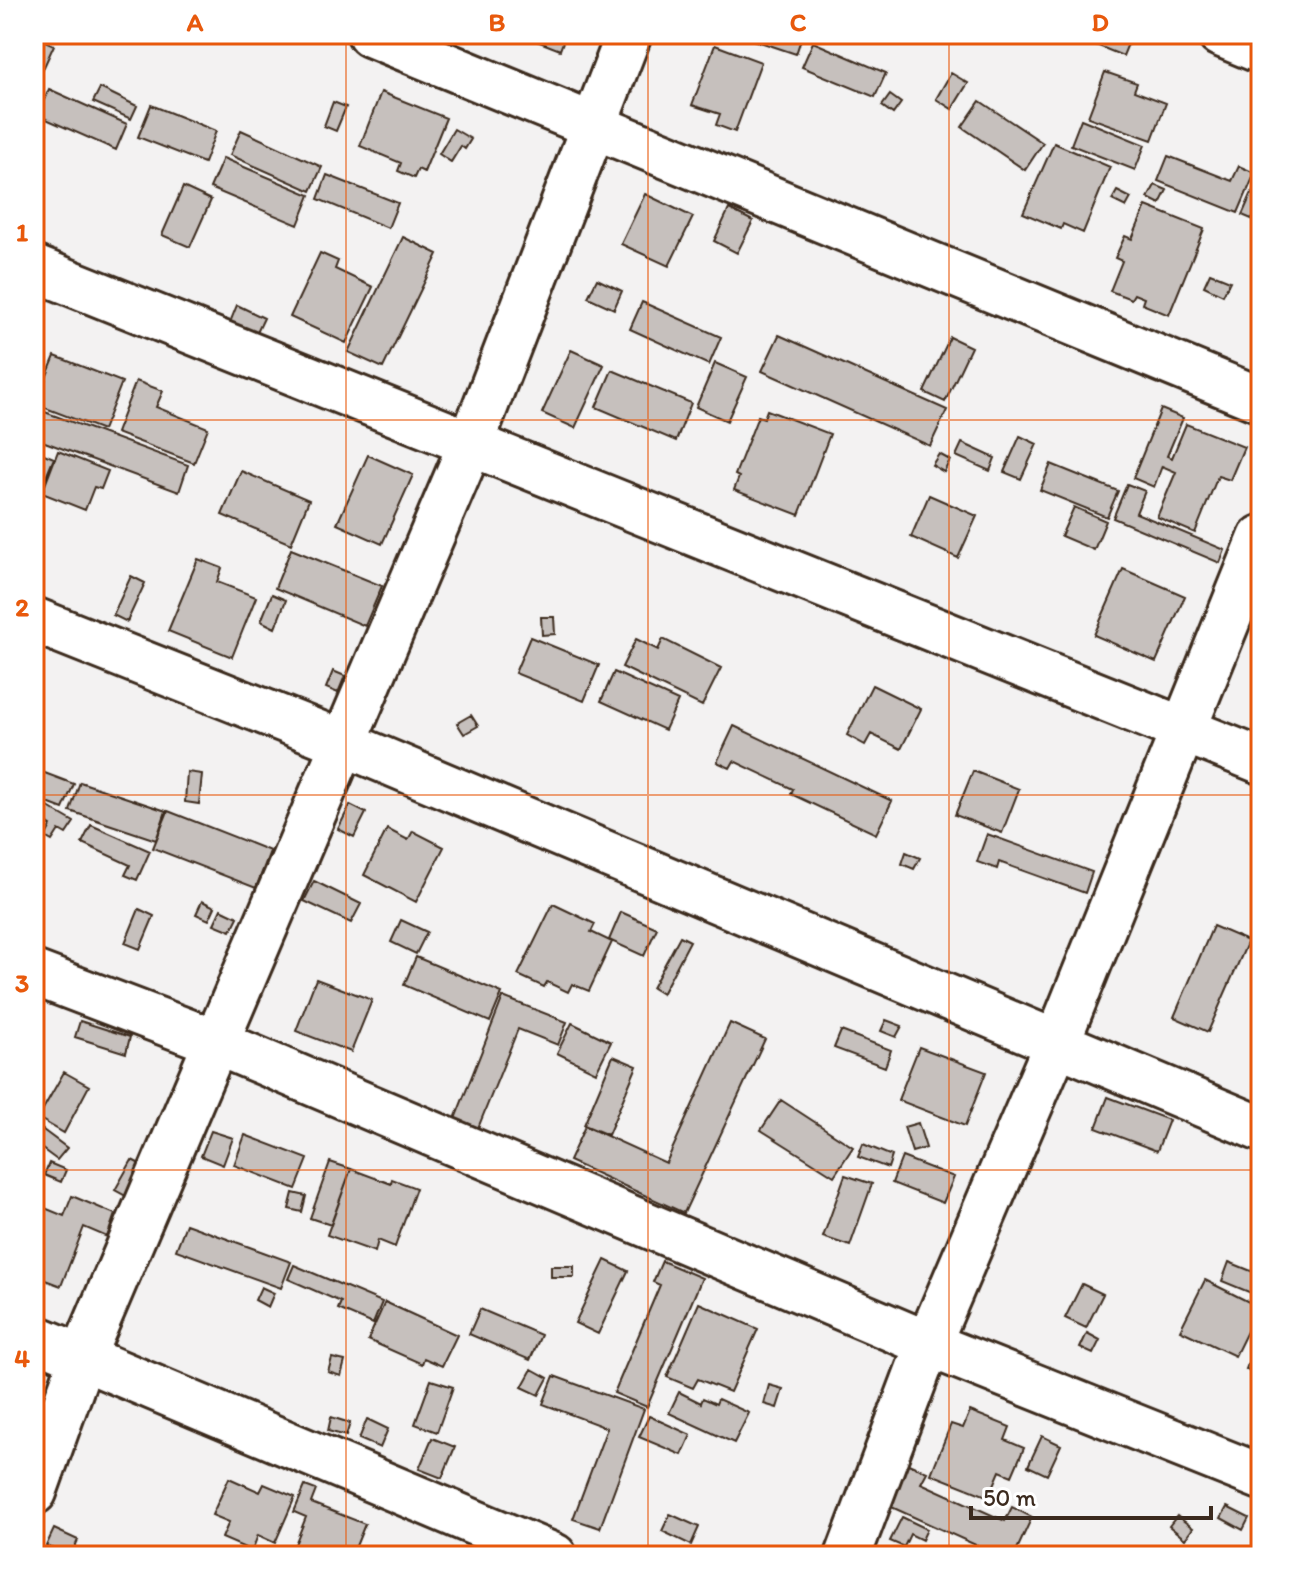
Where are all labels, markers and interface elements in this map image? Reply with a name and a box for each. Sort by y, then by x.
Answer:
text: A [186,6,204,38]
text: B [489,6,506,38]
text: C [790,6,807,38]
text: D [1091,6,1109,38]
text: 1 [16,216,28,248]
text: 2 [15,591,29,623]
text: 3 [15,967,29,999]
text: 4 [14,1342,30,1374]
scale bar [971,1470,1211,1520]
text: 50 m [983,1483,1036,1512]

